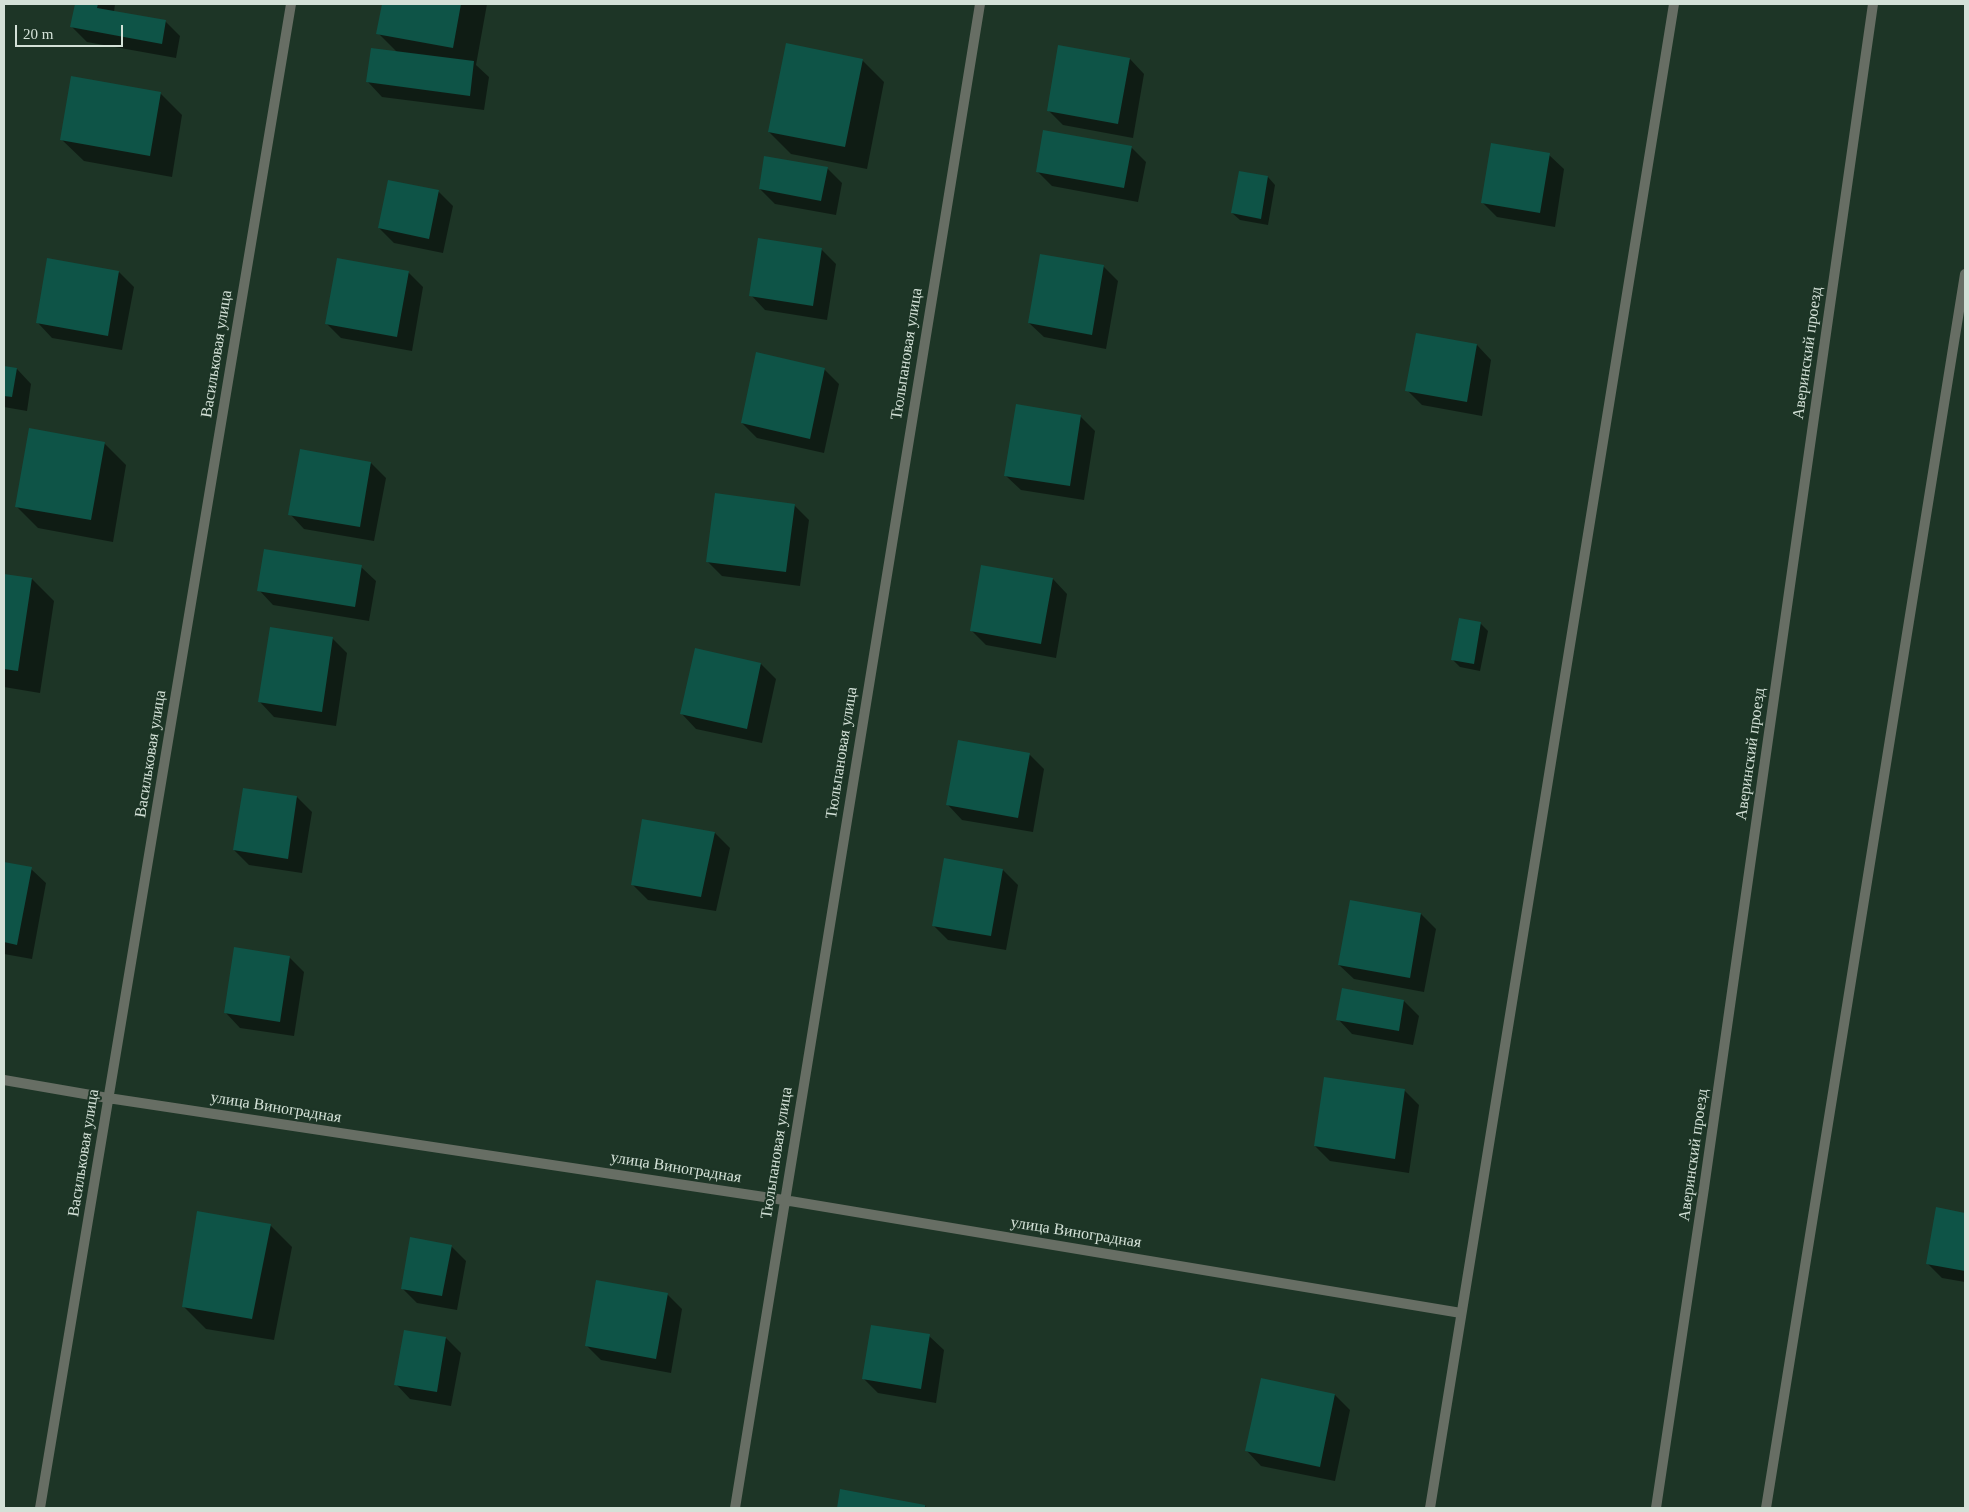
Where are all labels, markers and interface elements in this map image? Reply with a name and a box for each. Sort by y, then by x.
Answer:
scale bar [18,15,125,47]
text: 20 m [23,26,53,42]
street label: Аверинский проезд [1789,286,1827,420]
street label: Тюльпановая улица [887,287,927,421]
street label: Васильковая улица [197,289,237,419]
street label: Тюльпановая улица [822,686,862,820]
street label: Аверинский проезд [1732,687,1770,821]
street label: Васильковая улица [131,689,171,819]
street label: Тюльпановая улица [757,1086,797,1220]
street label: Васильковая улица [64,1088,104,1218]
street label: улица Виноградная [209,1088,343,1128]
street label: Аверинский проезд [1675,1088,1713,1222]
street label: улица Виноградная [609,1148,743,1188]
street label: улица Виноградная [1009,1213,1143,1253]

